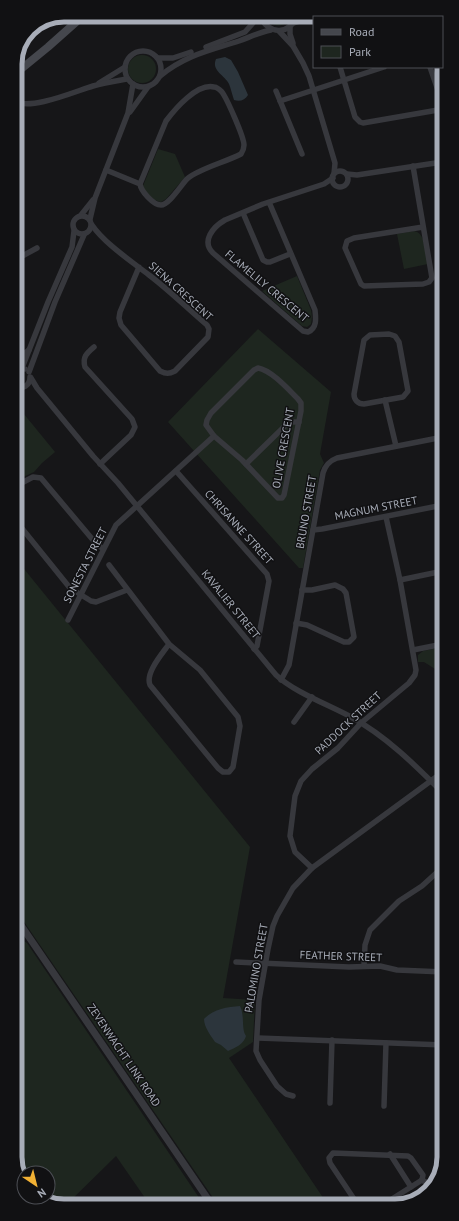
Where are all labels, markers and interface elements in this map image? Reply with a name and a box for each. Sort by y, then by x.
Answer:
legend [313,16,443,68]
text: Road [349,24,374,39]
text: Park [349,44,371,59]
street label: FLAMELILY CRESCENT [222,247,312,325]
street label: SIENA CRESCENT [146,259,216,323]
street label: OLIVE CRESCENT [269,407,297,489]
street label: BRUNO STREET [293,474,319,550]
street label: CHRISANNE STREET [202,487,276,567]
street label: MAGNUM STREET [333,493,419,523]
street label: SONESTA STREET [60,525,110,605]
street label: KAVALIER STREET [199,566,263,642]
street label: PADDOCK STREET [312,689,384,757]
street label: PALOMINO STREET [241,922,271,1014]
street label: FEATHER STREET [300,948,382,964]
street label: ZEVENWACHT LINK ROAD [84,1001,164,1109]
north arrow [16,1165,56,1205]
text: N [35,1185,49,1201]

